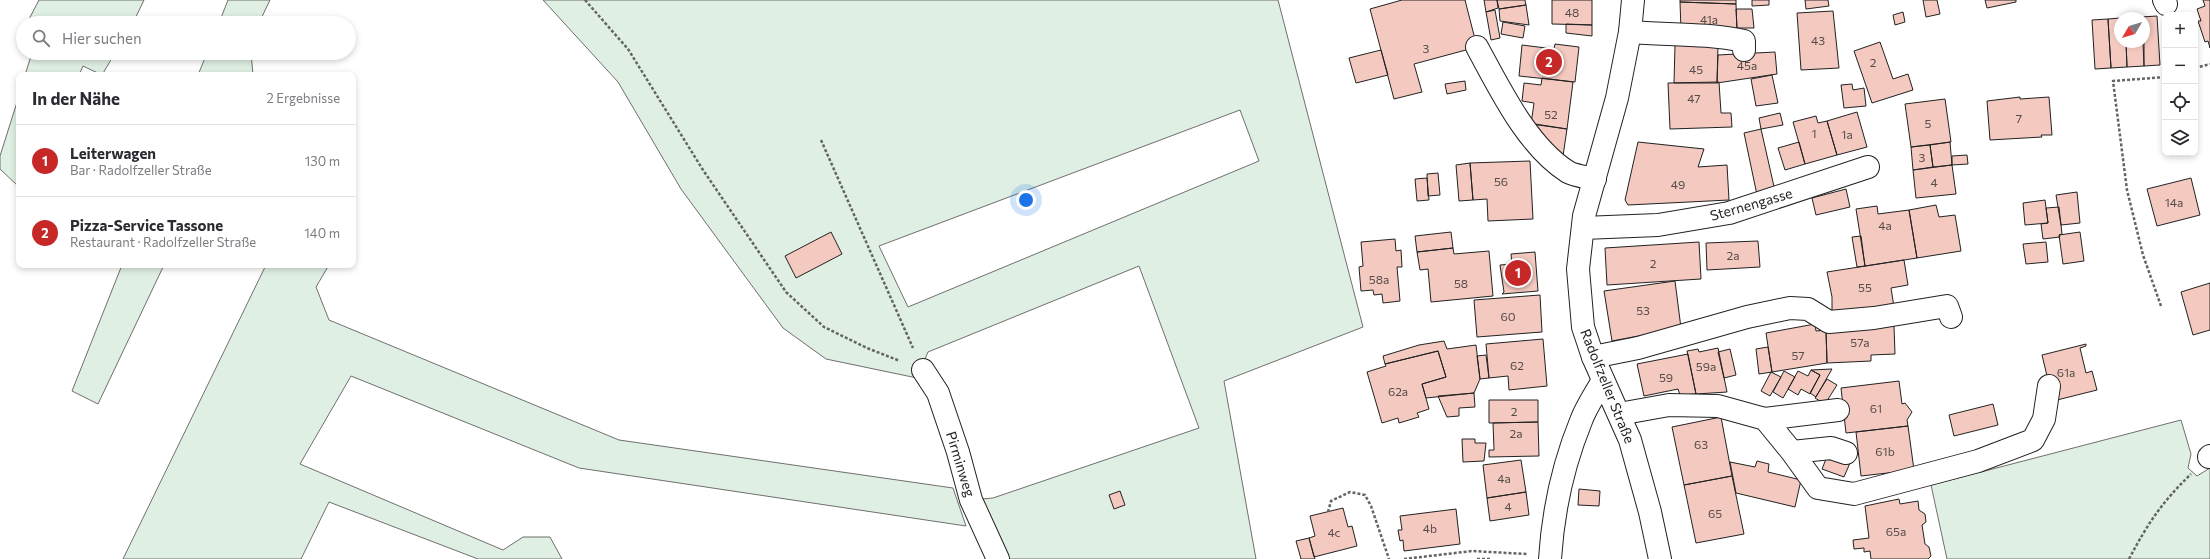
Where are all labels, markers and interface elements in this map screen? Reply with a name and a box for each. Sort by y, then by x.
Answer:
house number: 48 [1565,5,1579,19]
house number: 41a [1700,12,1718,26]
north arrow [2114,12,2150,48]
map controls [2162,12,2198,156]
button: + [2162,12,2198,48]
search box [16,16,356,60]
icon: search [30,27,52,49]
text: Hier suchen [62,29,142,47]
house number: 43 [1811,33,1825,47]
house number: 3 [1423,41,1430,55]
pin: 2 [1536,47,1562,77]
button: − [2162,48,2198,84]
house number: 2 [1870,55,1877,69]
house number: 45a [1737,58,1757,72]
house number: 45 [1689,62,1703,76]
button: locate [2162,84,2198,120]
text: In der Nähe [32,88,120,109]
text: 2 Ergebnisse [266,90,340,106]
house number: 47 [1687,91,1701,105]
house number: 52 [1544,107,1558,121]
house number: 7 [2016,111,2022,125]
house number: 5 [1925,116,1932,130]
button: layers [2162,120,2198,156]
house number: 1 [1811,126,1817,140]
house number: 1a [1841,127,1853,141]
text: Leiterwagen [70,144,156,162]
house number: 3 [1919,150,1926,164]
text: 1 [42,153,48,169]
text: 130 m [305,153,340,169]
text: Bar · Radolfzeller Straße [70,162,211,178]
house number: 56 [1494,174,1508,188]
house number: 4 [1930,175,1938,189]
house number: 49 [1671,177,1685,191]
street label: Sternengasse [1708,184,1794,224]
your location [1016,190,1036,210]
house number: 14a [2165,195,2183,209]
text: Pizza-Service Tassone [70,216,223,234]
house number: 4a [1878,218,1892,232]
text: 2 [41,225,49,241]
text: 140 m [304,225,340,241]
text: Restaurant · Radolfzeller Straße [70,234,256,250]
house number: 2a [1727,248,1739,262]
house number: 2 [1650,256,1657,270]
pin: 1 [1505,258,1531,288]
house number: 58a [1369,272,1389,286]
house number: 58 [1454,276,1468,290]
house number: 55 [1858,280,1872,294]
house number: 53 [1636,303,1650,317]
house number: 60 [1500,309,1516,323]
street label: Radolfzeller Straße [1577,326,1639,446]
house number: 57a [1850,335,1870,349]
house number: 57 [1791,348,1805,362]
house number: 62 [1510,358,1524,372]
house number: 59a [1696,359,1716,373]
house number: 61a [2057,365,2075,379]
house number: 59 [1659,370,1673,384]
house number: 62a [1388,384,1408,398]
house number: 61 [1870,401,1882,415]
house number: 2 [1511,404,1518,418]
house number: 2a [1510,426,1522,440]
street label: Pirminweg [943,429,979,499]
house number: 63 [1694,437,1708,451]
house number: 61b [1875,444,1895,458]
house number: 4a [1497,471,1511,485]
house number: 4 [1504,499,1512,513]
house number: 65 [1708,506,1722,520]
house number: 4b [1423,521,1437,535]
house number: 65a [1886,524,1906,538]
house number: 4c [1327,525,1341,539]

